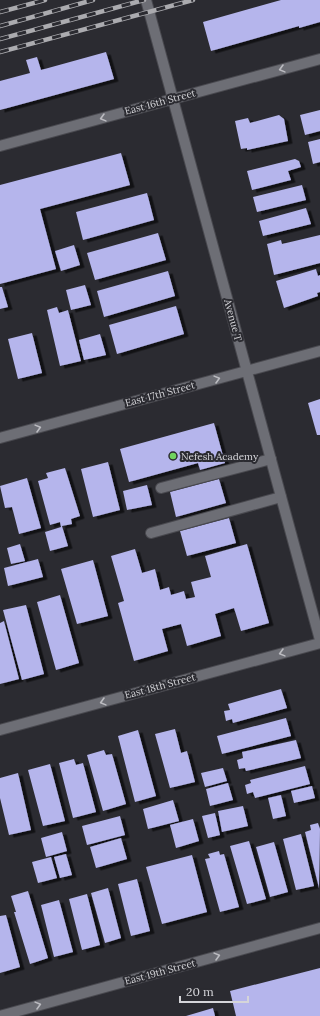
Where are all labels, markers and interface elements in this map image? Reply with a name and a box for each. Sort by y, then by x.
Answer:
one-way arrow [279,64,286,73]
street label: East 16th Street [123,86,197,118]
one-way arrow [100,113,107,122]
street label: Avenue T [221,297,245,343]
one-way arrow [213,375,220,384]
street label: East 17th Street [124,378,196,410]
one-way arrow [34,424,41,433]
place label: Nefesh Academy [181,450,259,463]
marker: Nefesh Academy [168,451,178,461]
one-way arrow [279,648,286,657]
street label: East 18th Street [123,670,197,702]
one-way arrow [100,697,107,706]
one-way arrow [213,952,220,961]
street label: East 19th Street [123,956,197,988]
scale bar [180,978,248,1004]
text: 20 m [186,984,214,999]
one-way arrow [34,1002,41,1010]

